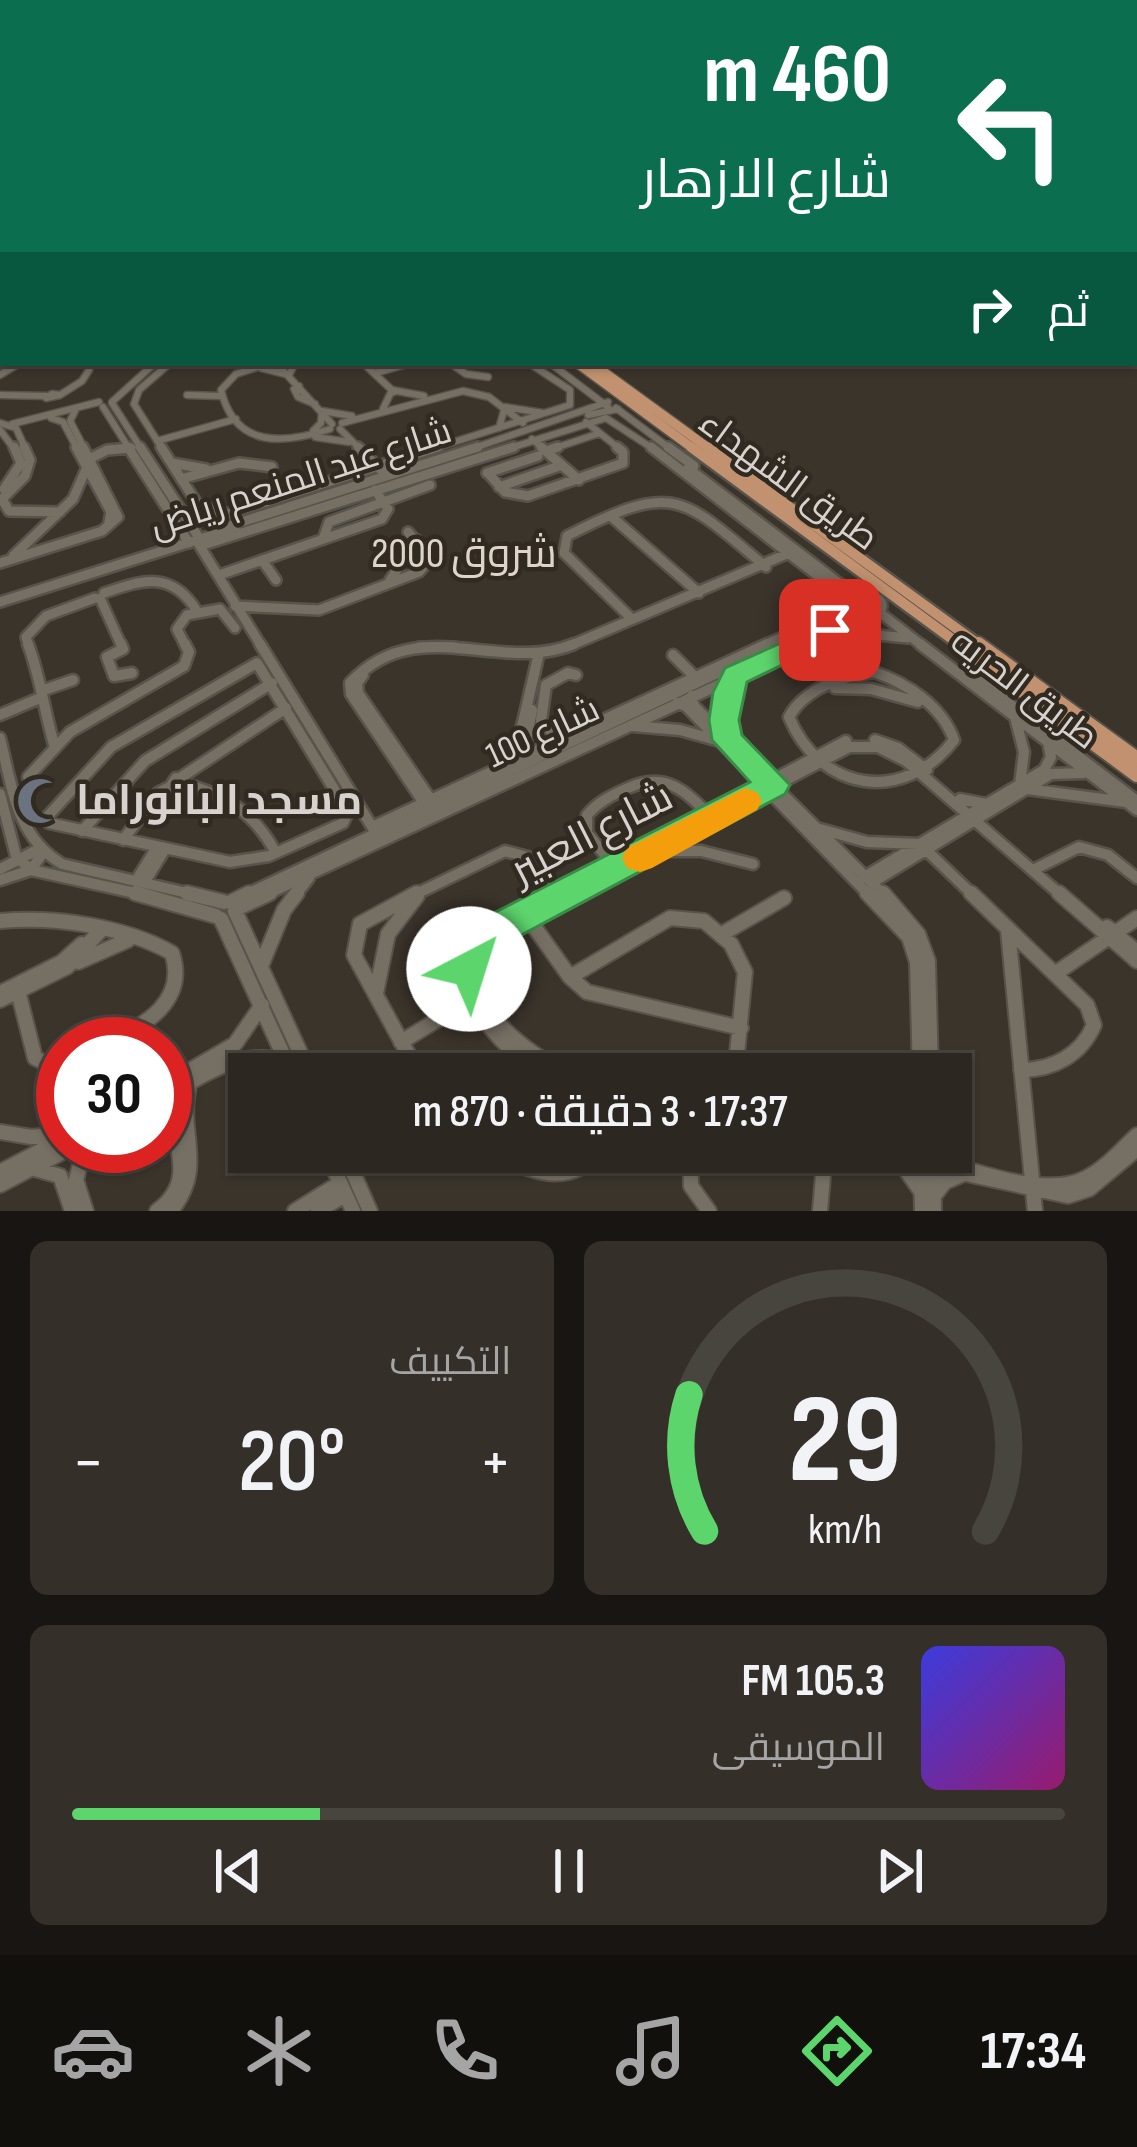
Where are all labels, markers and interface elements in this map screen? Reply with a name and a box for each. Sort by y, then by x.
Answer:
text: 460 m [704,25,891,126]
icon: left [933,48,1089,204]
text: شارع الازهار [641,148,891,213]
icon: right [957,276,1023,342]
text: ثم [1047,285,1089,340]
street label: طريق الشهداء [690,402,886,560]
street label: شارع عبد المنعم رياض [145,410,458,549]
district label: شروق 2000 [371,529,557,580]
pin [779,579,881,681]
icon: arrive [797,597,863,663]
street label: طريق الحريه [942,621,1106,759]
street label: شارع 100 [479,688,607,779]
street label: شارع العبير [501,772,681,897]
mosque icon: مسجد البانوراما [15,776,65,826]
place label: مسجد البانوراما [76,776,362,827]
position arrow [406,906,532,1032]
speed limit sign: 30 [36,1017,192,1173]
text: 17:37 · 3 دقيقة · 870 m [413,1085,787,1140]
text: التكييف [389,1339,512,1386]
text: 29 [788,1368,902,1517]
text: 20° [238,1409,346,1517]
text: − [72,1424,104,1503]
text: + [479,1424,511,1503]
text: km/h [808,1504,882,1556]
text: 105.3 FM [741,1654,885,1709]
text: الموسيقى [712,1725,885,1772]
icon: previous [205,1838,271,1904]
icon: pause [536,1838,602,1904]
icon: next [867,1838,933,1904]
icon: car [51,2009,135,2093]
icon: climate [237,2009,321,2093]
icon: phone [423,2009,507,2093]
icon: music [609,2009,693,2093]
icon: directions [795,2009,879,2093]
text: 17:34 [981,2019,1086,2084]

